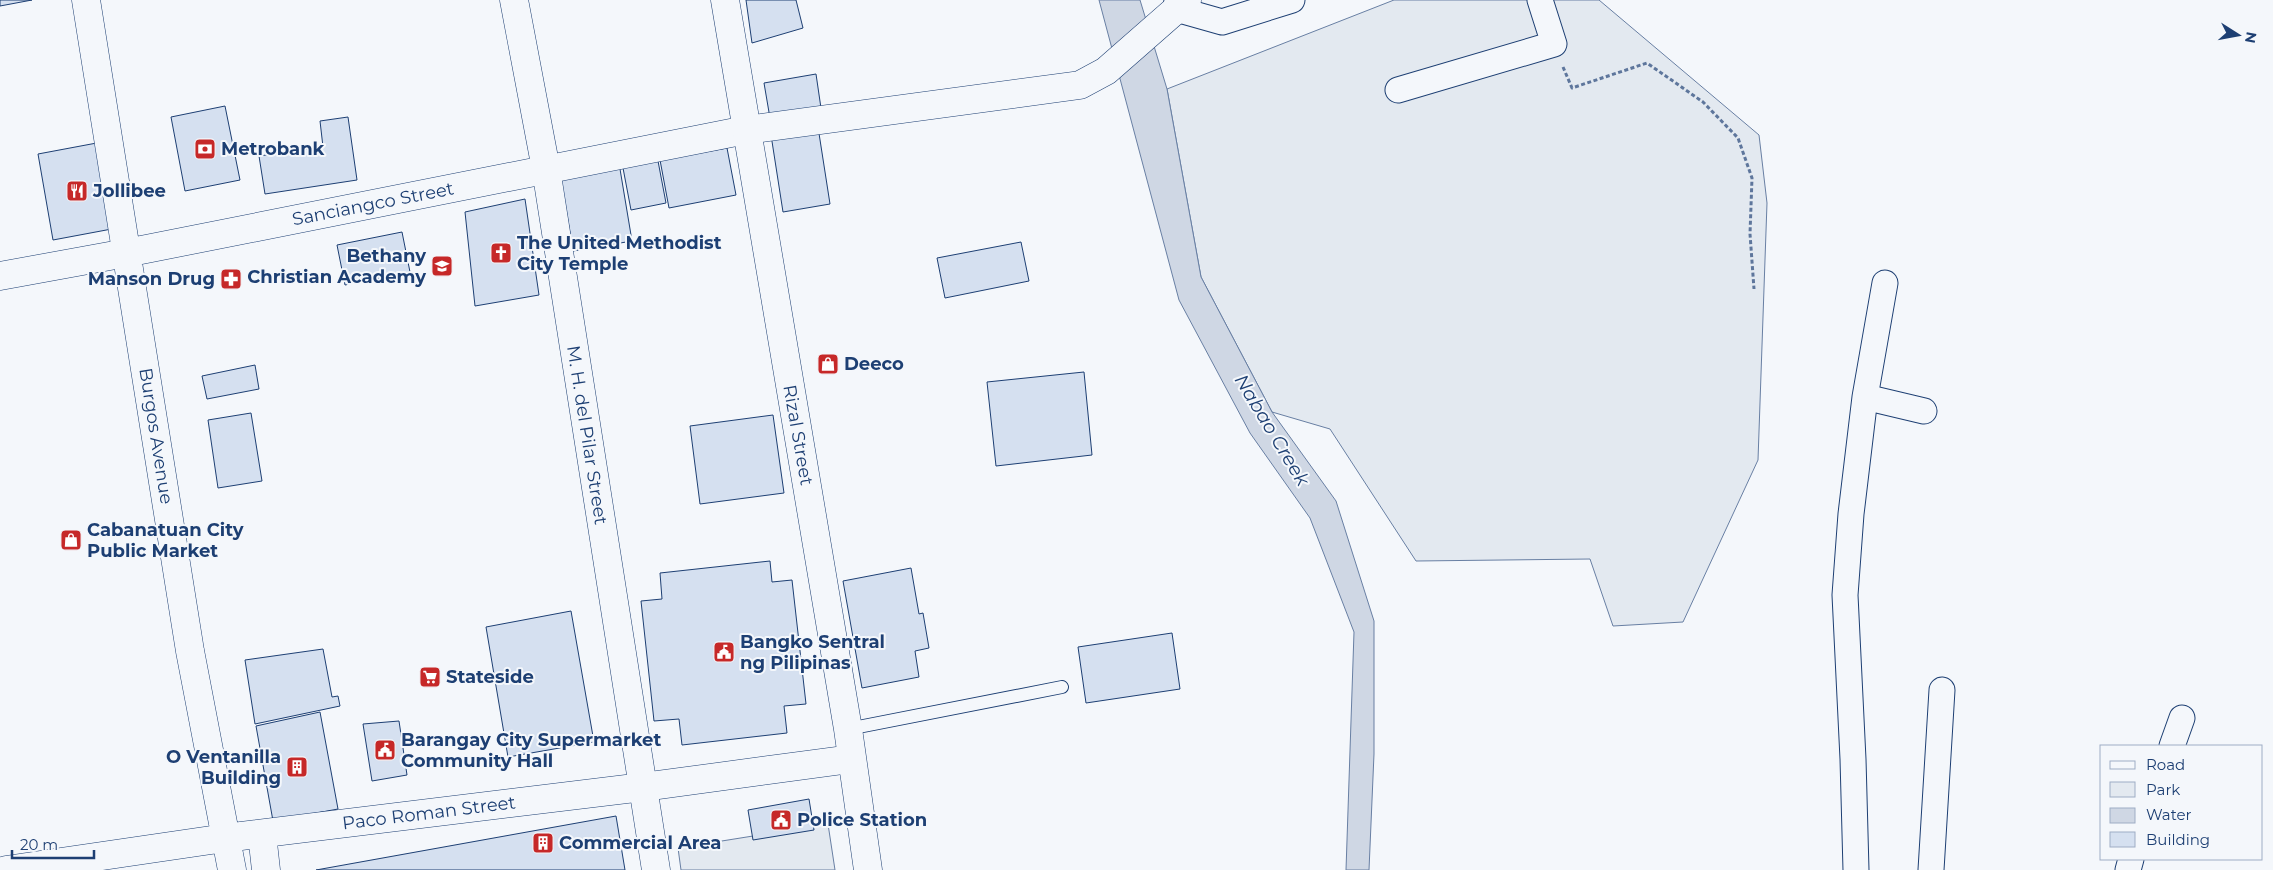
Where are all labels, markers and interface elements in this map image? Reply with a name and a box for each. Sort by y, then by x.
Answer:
north arrow [2213,10,2263,60]
text: N [2241,30,2261,45]
bank icon: Metrobank [193,137,217,161]
place label: Metrobank [221,138,325,160]
street label: Sanciangco Street [290,178,456,230]
restaurant icon: Jollibee [65,179,89,203]
place label: Jollibee [92,180,166,202]
place label: The United Methodist City Temple [517,232,722,275]
church icon: The United Methodist City Temple [489,241,513,265]
place label: Bethany Christian Academy [247,245,426,288]
school or university icon: Bethany Christian Academy [430,254,454,278]
pharmacy icon: Manson Drug [219,267,243,291]
place label: Manson Drug [88,268,215,290]
street label: M. H. del Pilar Street [562,344,612,526]
shop icon: Deeco [816,352,840,376]
place label: Deeco [844,353,904,375]
street label: Burgos Avenue [134,366,178,506]
water label: Nabao Creek [1230,370,1315,491]
street label: Rizal Street [778,383,818,487]
place label: Cabanatuan City Public Market [87,519,244,562]
shop icon: Cabanatuan City Public Market [59,528,83,552]
place label: Bangko Sentral ng Pilipinas [740,631,885,674]
public building icon: Bangko Sentral ng Pilipinas [712,640,736,664]
supermarket icon: Stateside [418,665,442,689]
place label: Stateside [446,666,534,688]
place label: Barangay City Supermarket Community Hall [401,729,661,772]
public building icon: Barangay City Supermarket Community Hall [373,738,397,762]
legend [2100,745,2263,860]
place label: O Ventanilla Building [166,746,281,789]
building icon: O Ventanilla Building [285,755,309,779]
text: Road [2146,755,2185,774]
text: Park [2146,780,2180,799]
street label: Paco Roman Street [341,791,517,835]
text: Water [2146,805,2192,824]
public building icon: Police Station [769,808,793,832]
place label: Police Station [797,809,927,831]
scale bar [12,828,95,860]
text: Building [2146,830,2210,849]
building icon: Commercial Area [531,831,555,855]
place label: Commercial Area [559,832,721,854]
text: 20 m [20,835,58,854]

